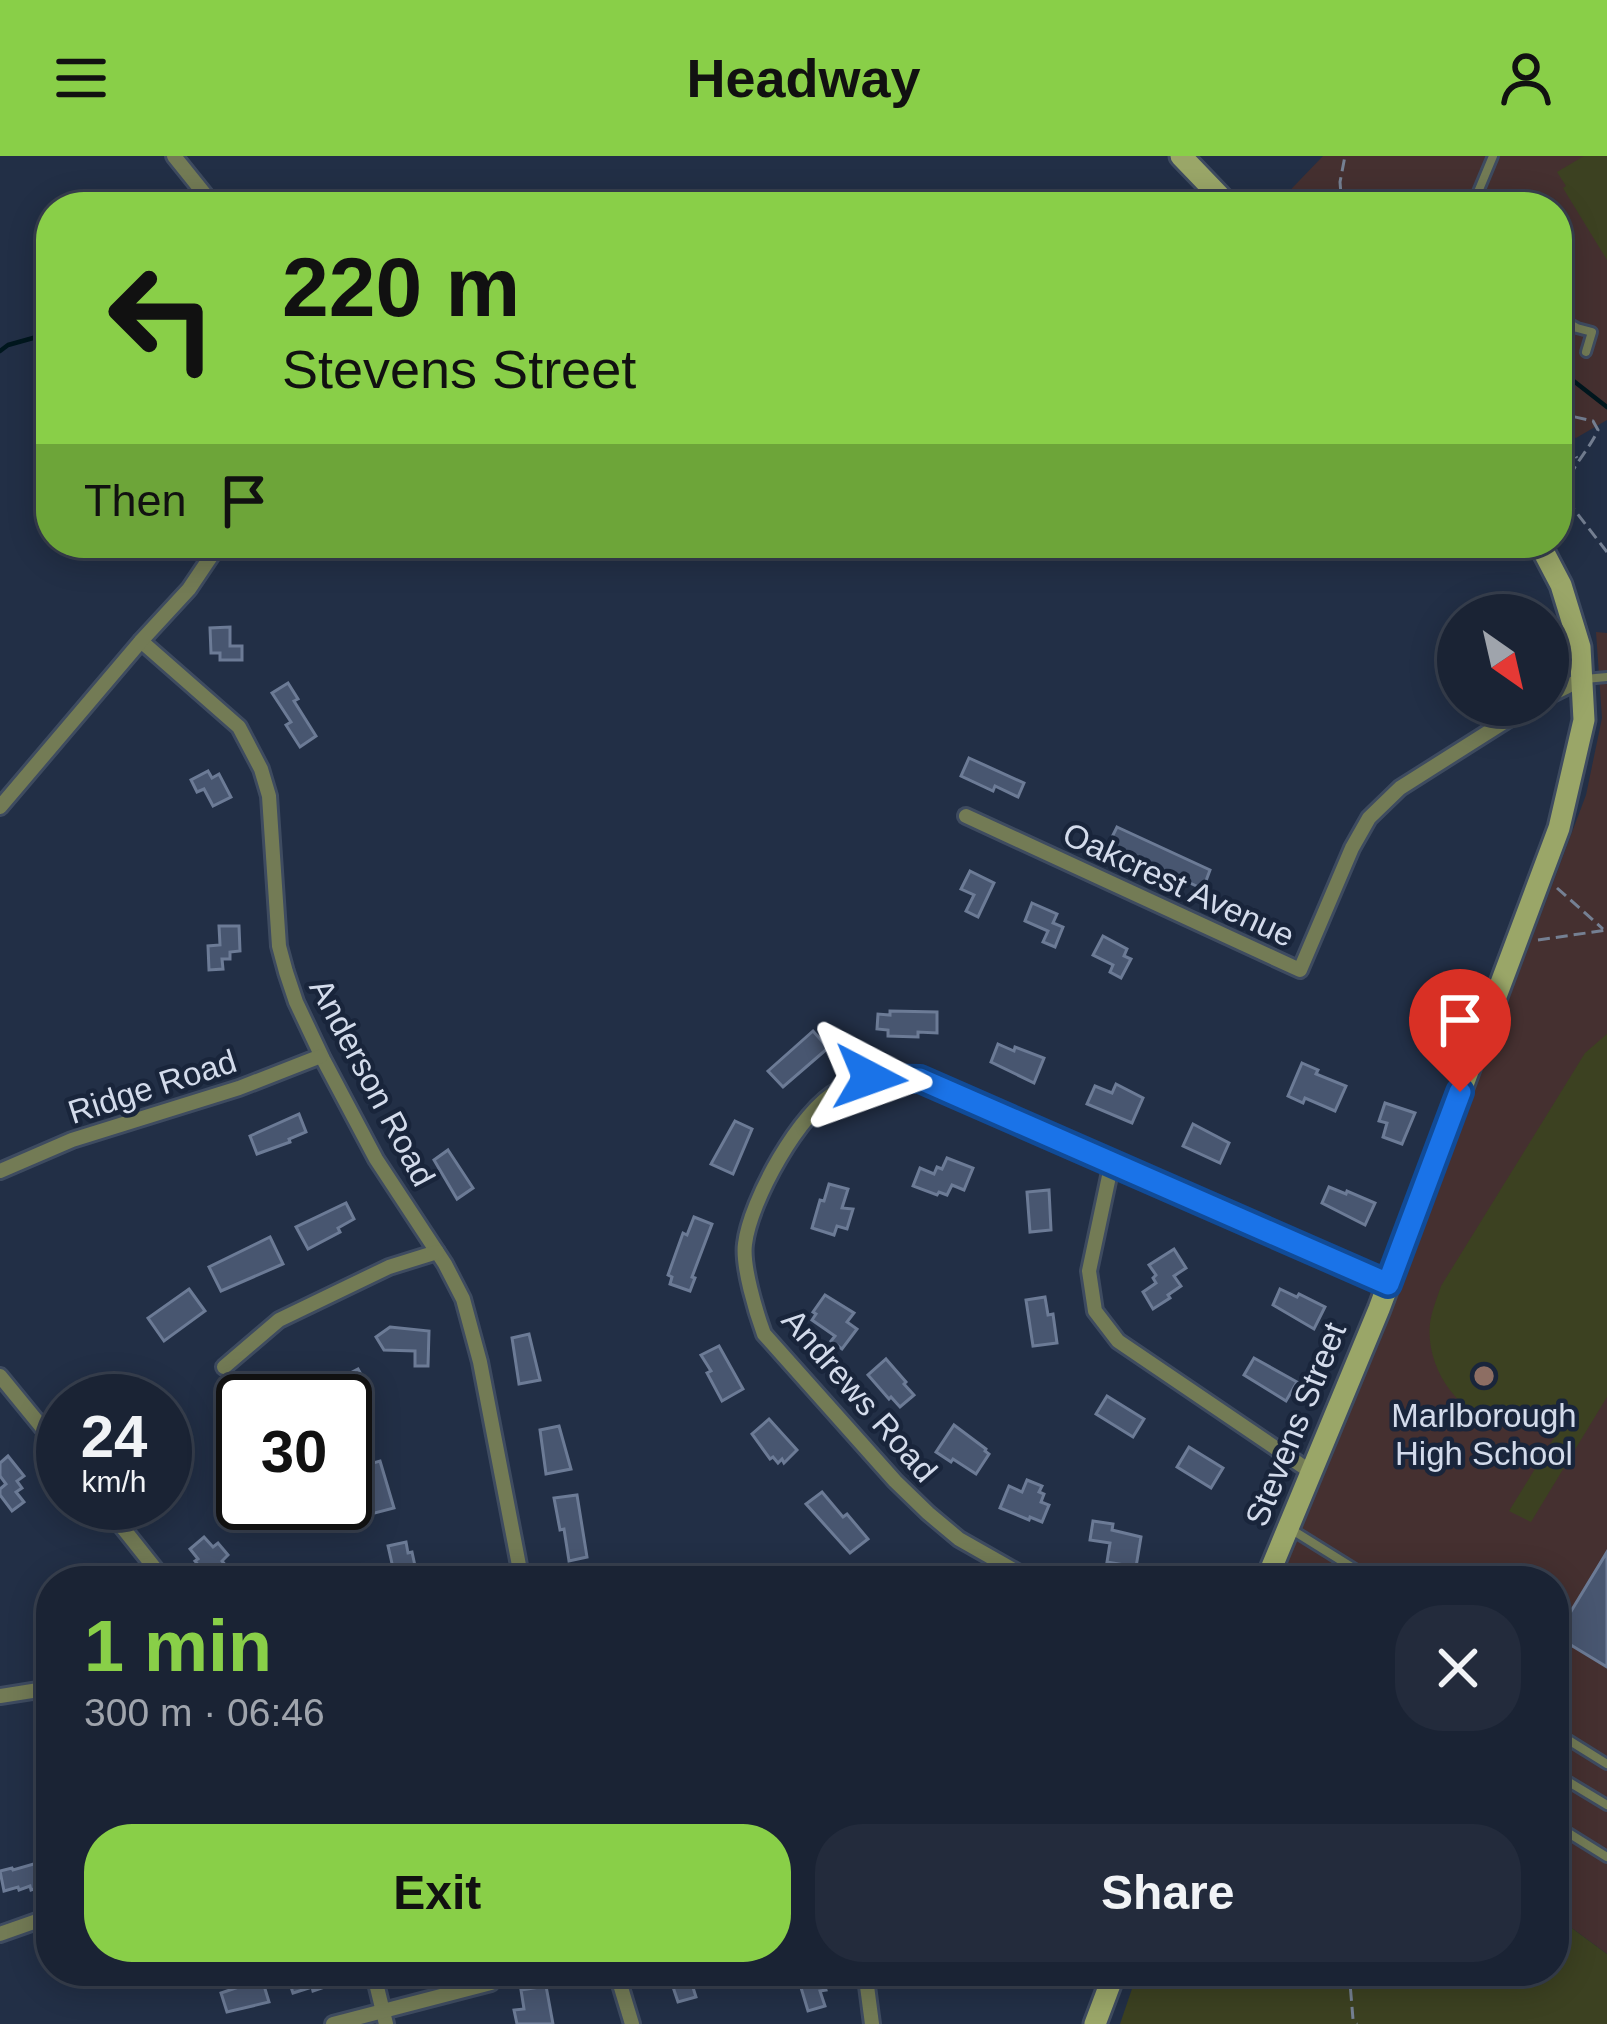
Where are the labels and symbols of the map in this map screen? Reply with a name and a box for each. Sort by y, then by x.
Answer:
north arrow [1437,594,1569,726]
street label: Oakcrest Avenue [1057,815,1300,954]
pin [1409,969,1511,1092]
street label: Anderson Road [302,972,443,1192]
position arrow [807,1015,933,1141]
street label: Ridge Road [64,1042,241,1131]
street label: Andrews Road [775,1302,945,1489]
street label: Stevens Street [1238,1317,1353,1531]
marker: Marlborough High School [1471,1363,1497,1389]
speed limit sign: 30 [216,1374,372,1530]
place label: Marlborough High School [1391,1397,1577,1472]

